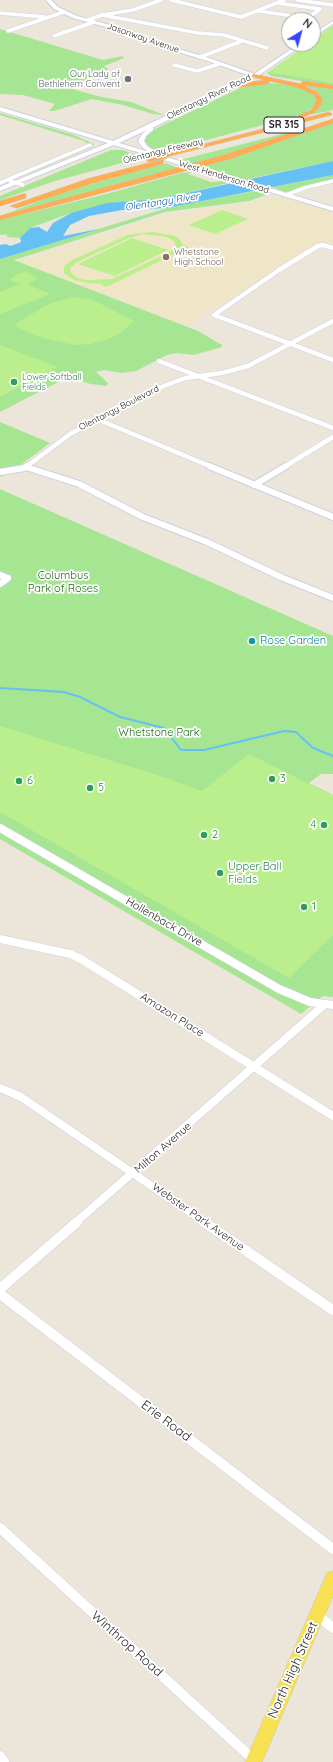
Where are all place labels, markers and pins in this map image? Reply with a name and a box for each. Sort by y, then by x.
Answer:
place label: Our Lady of Bethlehem Convent [38,69,120,90]
marker: Our Lady of Bethlehem Convent [123,74,133,84]
place label: Whetstone High School [174,247,223,268]
marker: Whetstone High School [161,252,171,262]
place label: Lower Softball Fields [22,372,82,393]
marker: Lower Softball Fields [9,377,19,387]
place label: Rose Garden [260,634,326,648]
marker: Rose Garden [247,636,257,646]
place label: 3 [280,772,286,786]
place label: 6 [27,774,33,788]
marker: 3 [267,774,277,784]
marker: 6 [14,776,24,786]
place label: 5 [98,781,104,795]
marker: 5 [85,783,95,793]
place label: 4 [310,818,316,832]
marker: 4 [319,820,329,830]
place label: 2 [212,828,218,842]
marker: 2 [199,830,209,840]
place label: Upper Ball Fields [228,860,282,886]
marker: Upper Ball Fields [215,868,225,878]
place label: 1 [312,900,316,914]
marker: 1 [299,902,309,912]

